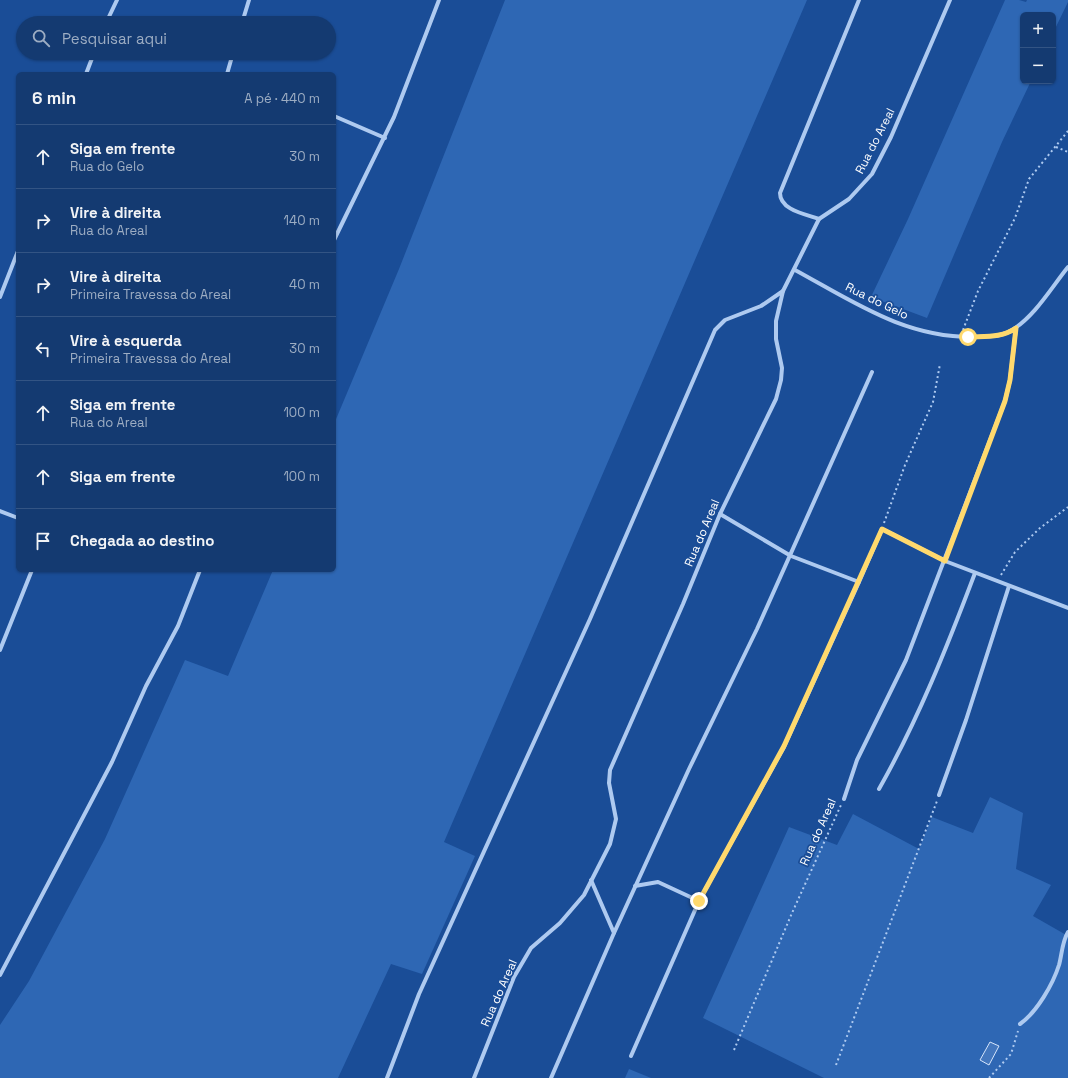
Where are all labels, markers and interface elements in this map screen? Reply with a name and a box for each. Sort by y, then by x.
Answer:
map controls [1020,12,1056,84]
button: + [1020,12,1056,48]
search box [16,16,336,60]
icon: search [30,27,52,49]
text: Pesquisar aqui [62,29,167,48]
button: − [1020,48,1056,84]
text: 6 min [32,87,76,109]
text: A pé · 440 m [244,90,320,107]
street label: Rua do Areal [852,105,898,177]
text: Siga em frente [70,139,176,158]
icon: ahead [32,146,54,168]
text: 30 m [289,148,320,165]
text: Rua do Gelo [70,158,144,175]
text: Vire à direita [70,203,161,222]
icon: right [32,210,54,232]
text: 140 m [284,212,320,229]
text: Rua do Areal [70,222,148,239]
text: Vire à direita [70,267,161,286]
icon: right [32,274,54,296]
text: 40 m [289,276,320,293]
street label: Rua do Gelo [843,279,911,323]
text: Primeira Travessa do Areal [70,286,231,303]
route start [959,328,977,346]
text: Vire à esquerda [70,331,182,350]
icon: left [32,338,54,360]
text: 30 m [289,340,320,357]
text: Primeira Travessa do Areal [70,350,231,367]
text: Siga em frente [70,395,176,414]
icon: ahead [32,402,54,424]
text: 100 m [283,404,320,421]
text: Rua do Areal [70,414,148,431]
icon: ahead [32,466,54,488]
text: Siga em frente [70,467,176,486]
text: 100 m [283,468,320,485]
street label: Rua do Areal [681,497,723,569]
icon: arrive [32,530,54,552]
text: Chegada ao destino [70,531,214,550]
street label: Rua do Areal [796,796,840,868]
route end [690,892,708,910]
street label: Rua do Areal [477,957,521,1029]

